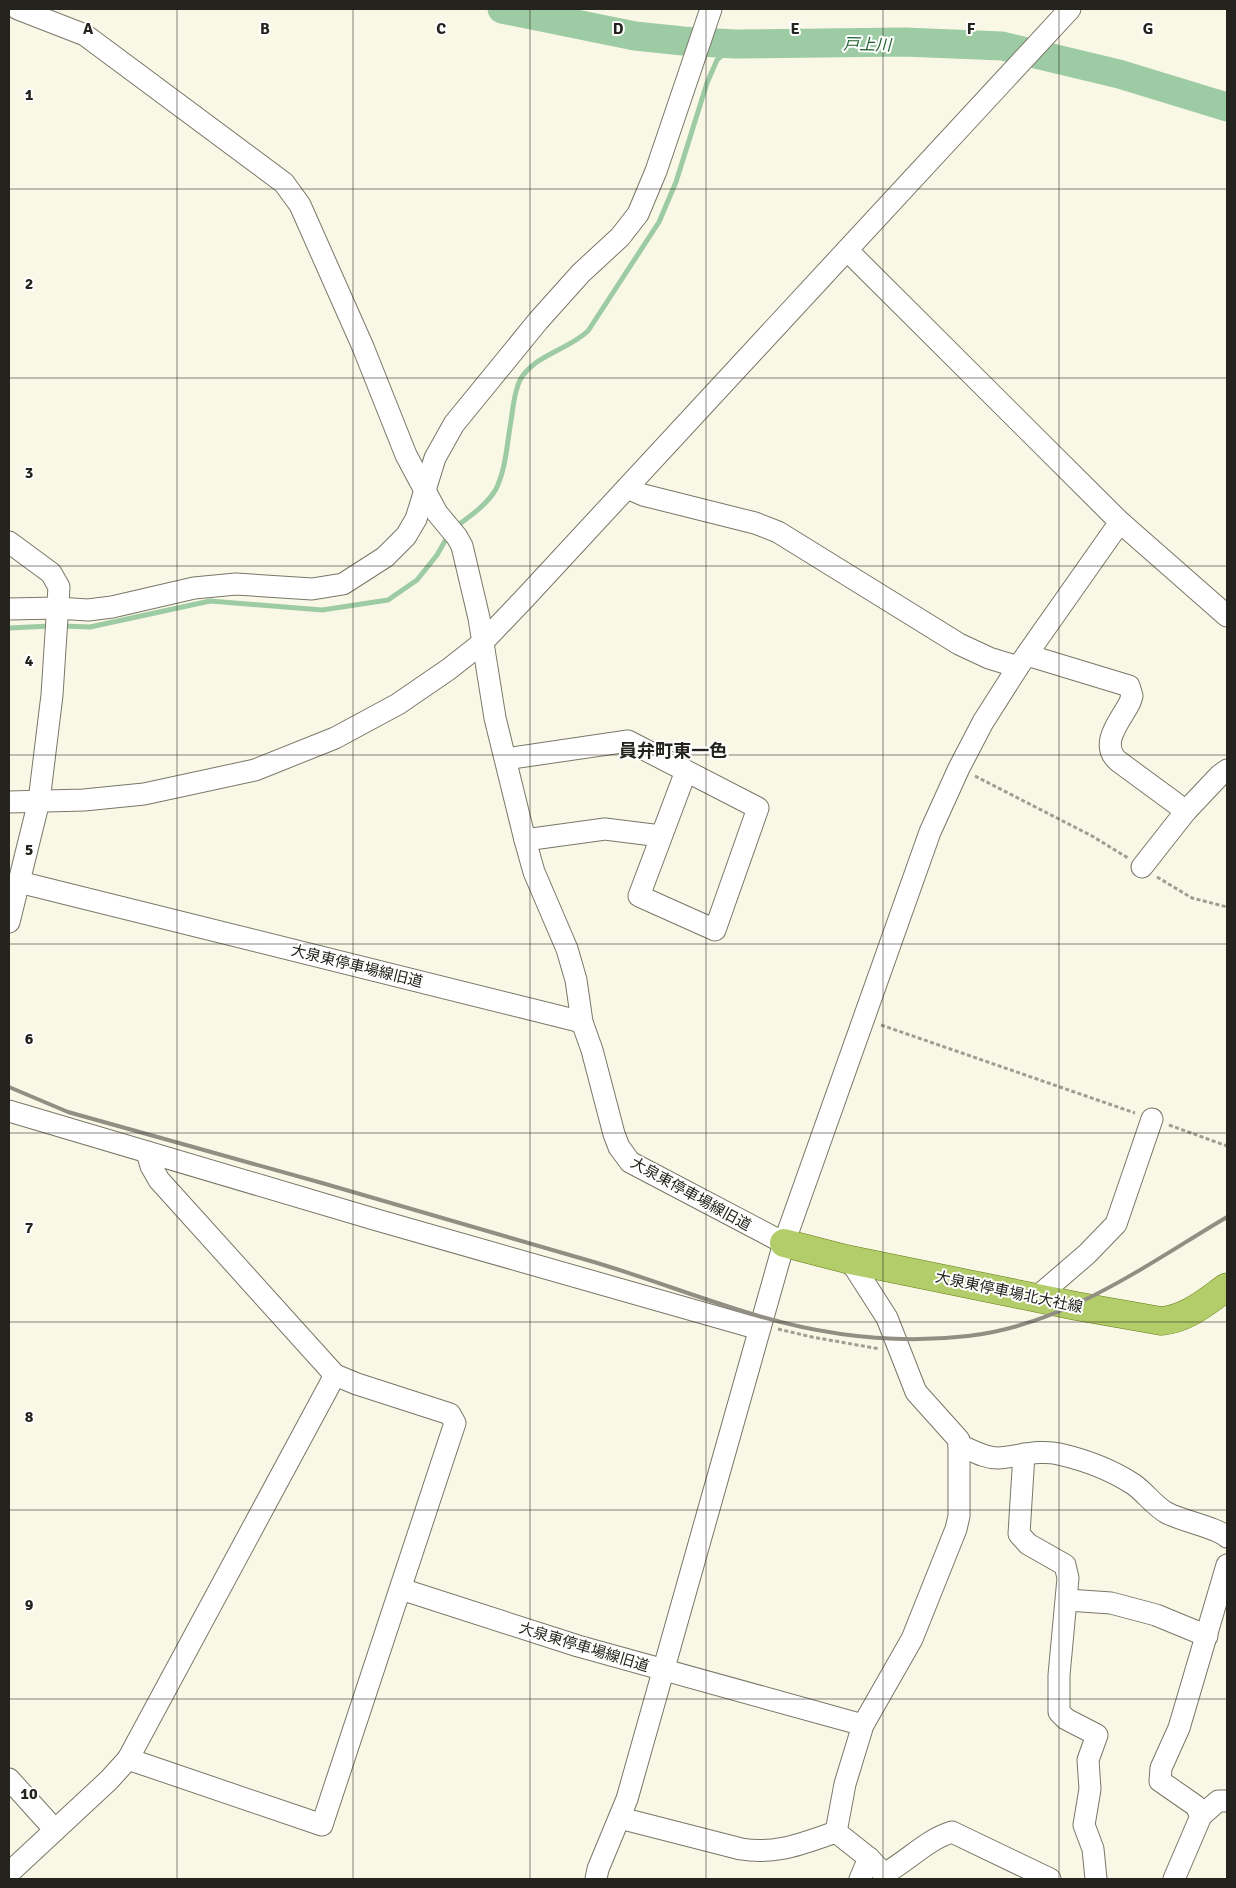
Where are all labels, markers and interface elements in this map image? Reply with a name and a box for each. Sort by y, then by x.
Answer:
text: A [83,19,94,39]
text: B [260,19,270,39]
text: C [436,19,446,39]
text: D [613,19,624,39]
text: E [790,19,800,39]
text: F [967,19,976,39]
text: G [1143,19,1153,39]
water label: 戸上川 [843,35,893,55]
text: 1 [25,85,34,105]
text: 2 [25,274,33,294]
text: 3 [25,463,33,483]
text: 4 [25,651,34,671]
district label: 員弁町東一色 [619,740,727,762]
text: 5 [25,840,33,860]
street label: 大泉東停車場線旧道 [289,941,425,991]
text: 6 [25,1029,34,1049]
street label: 大泉東停車場線旧道 [628,1153,754,1235]
text: 7 [25,1218,34,1238]
street label: 大泉東停車場北大社線 [934,1268,1084,1316]
text: 8 [25,1407,34,1427]
text: 9 [25,1595,34,1615]
street label: 大泉東停車場線旧道 [517,1619,651,1675]
text: 10 [20,1784,38,1804]

